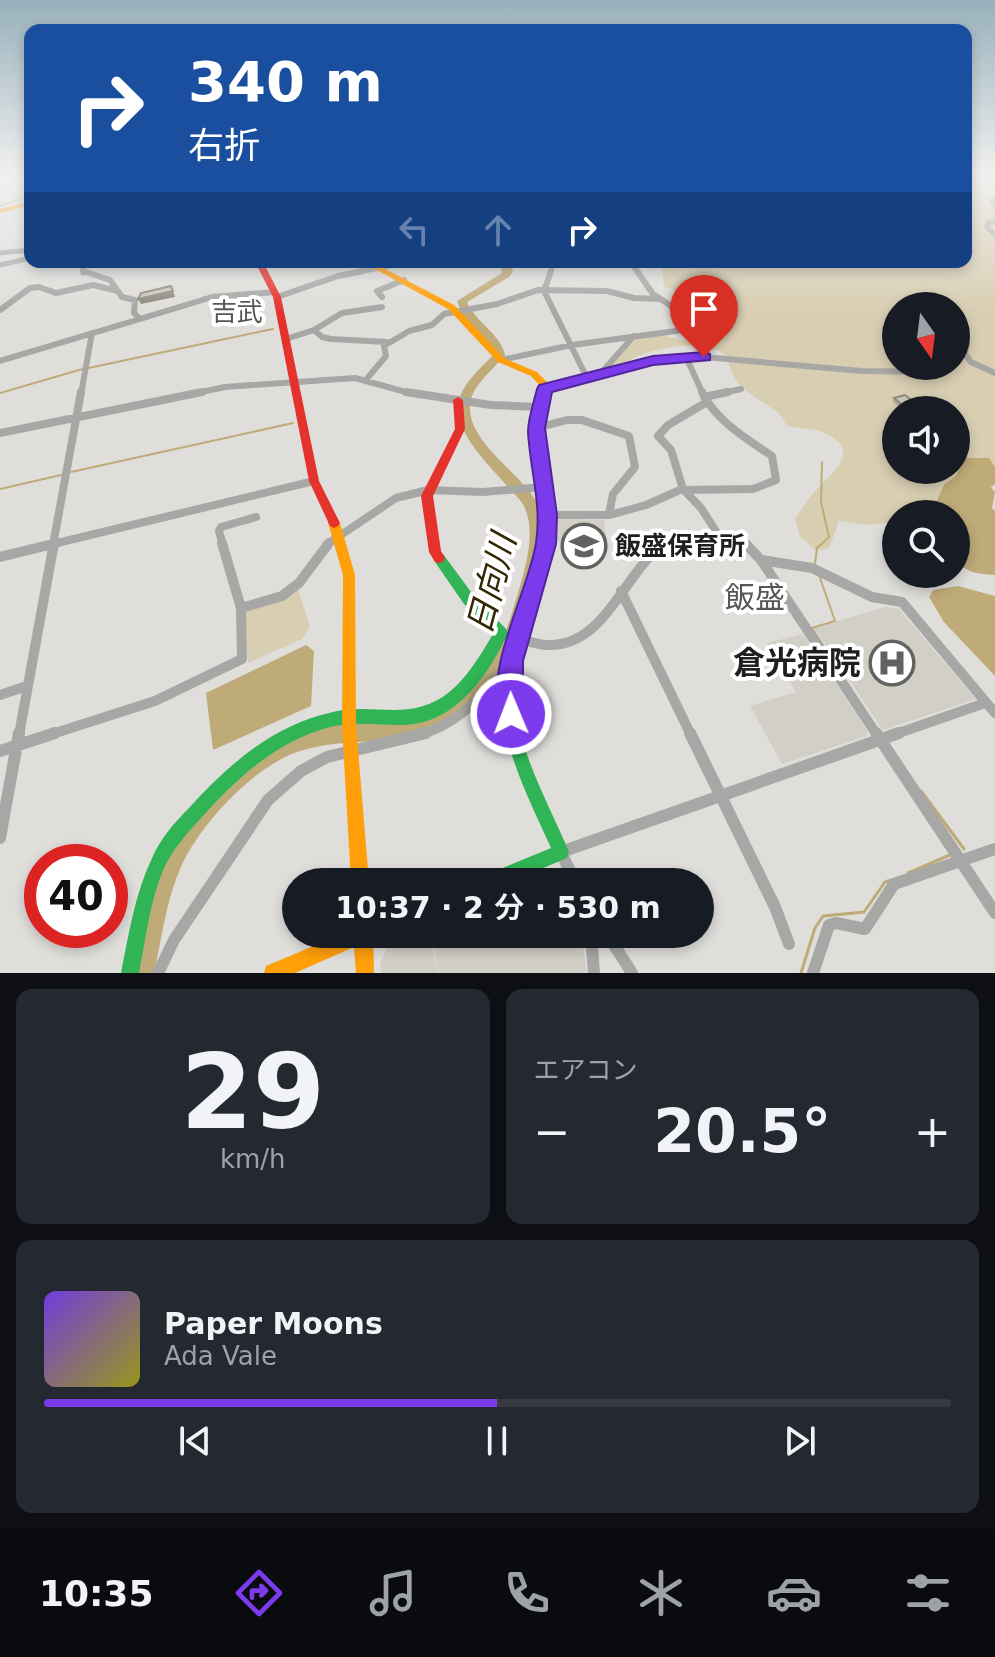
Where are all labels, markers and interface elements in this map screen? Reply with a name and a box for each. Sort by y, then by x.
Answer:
text: 340 m [188,49,383,114]
icon: right [56,56,160,160]
text: 右折 [188,125,260,166]
icon: left [392,208,436,252]
icon: ahead [476,208,520,252]
icon: right [560,208,604,252]
pin [670,275,738,357]
icon: arrive [682,287,726,331]
north arrow [882,292,970,380]
map controls [882,292,970,588]
district label: 吉武 [211,297,263,327]
button: sound [882,396,970,484]
button: search [882,500,970,588]
school or university icon: 飯盛保育所 [560,522,608,570]
water label: 日向川 [458,527,524,638]
place label: 飯盛保育所 [615,531,745,561]
district label: 飯盛 [725,580,785,615]
hospital icon: 倉光病院 [868,639,916,687]
place label: 倉光病院 [733,644,861,682]
position arrow [469,672,553,756]
speed limit sign: 40 [24,844,128,948]
text: 10:37 · 2 分 · 530 m [335,890,661,925]
text: 29 [180,1031,325,1153]
text: エアコン [534,1055,638,1085]
text: 20.5° [653,1096,831,1166]
text: − [534,1106,570,1157]
text: + [914,1106,951,1157]
text: km/h [220,1144,286,1174]
text: Paper Moons [164,1306,383,1341]
text: Ada Vale [164,1341,277,1371]
icon: previous [173,1419,217,1463]
icon: pause [475,1419,519,1463]
icon: next [778,1419,822,1463]
icon: directions [231,1565,287,1621]
icon: music [365,1565,421,1621]
icon: phone [499,1565,555,1621]
icon: climate [633,1565,689,1621]
icon: car [766,1565,822,1621]
icon: filters [900,1565,956,1621]
text: 10:35 [39,1573,153,1614]

